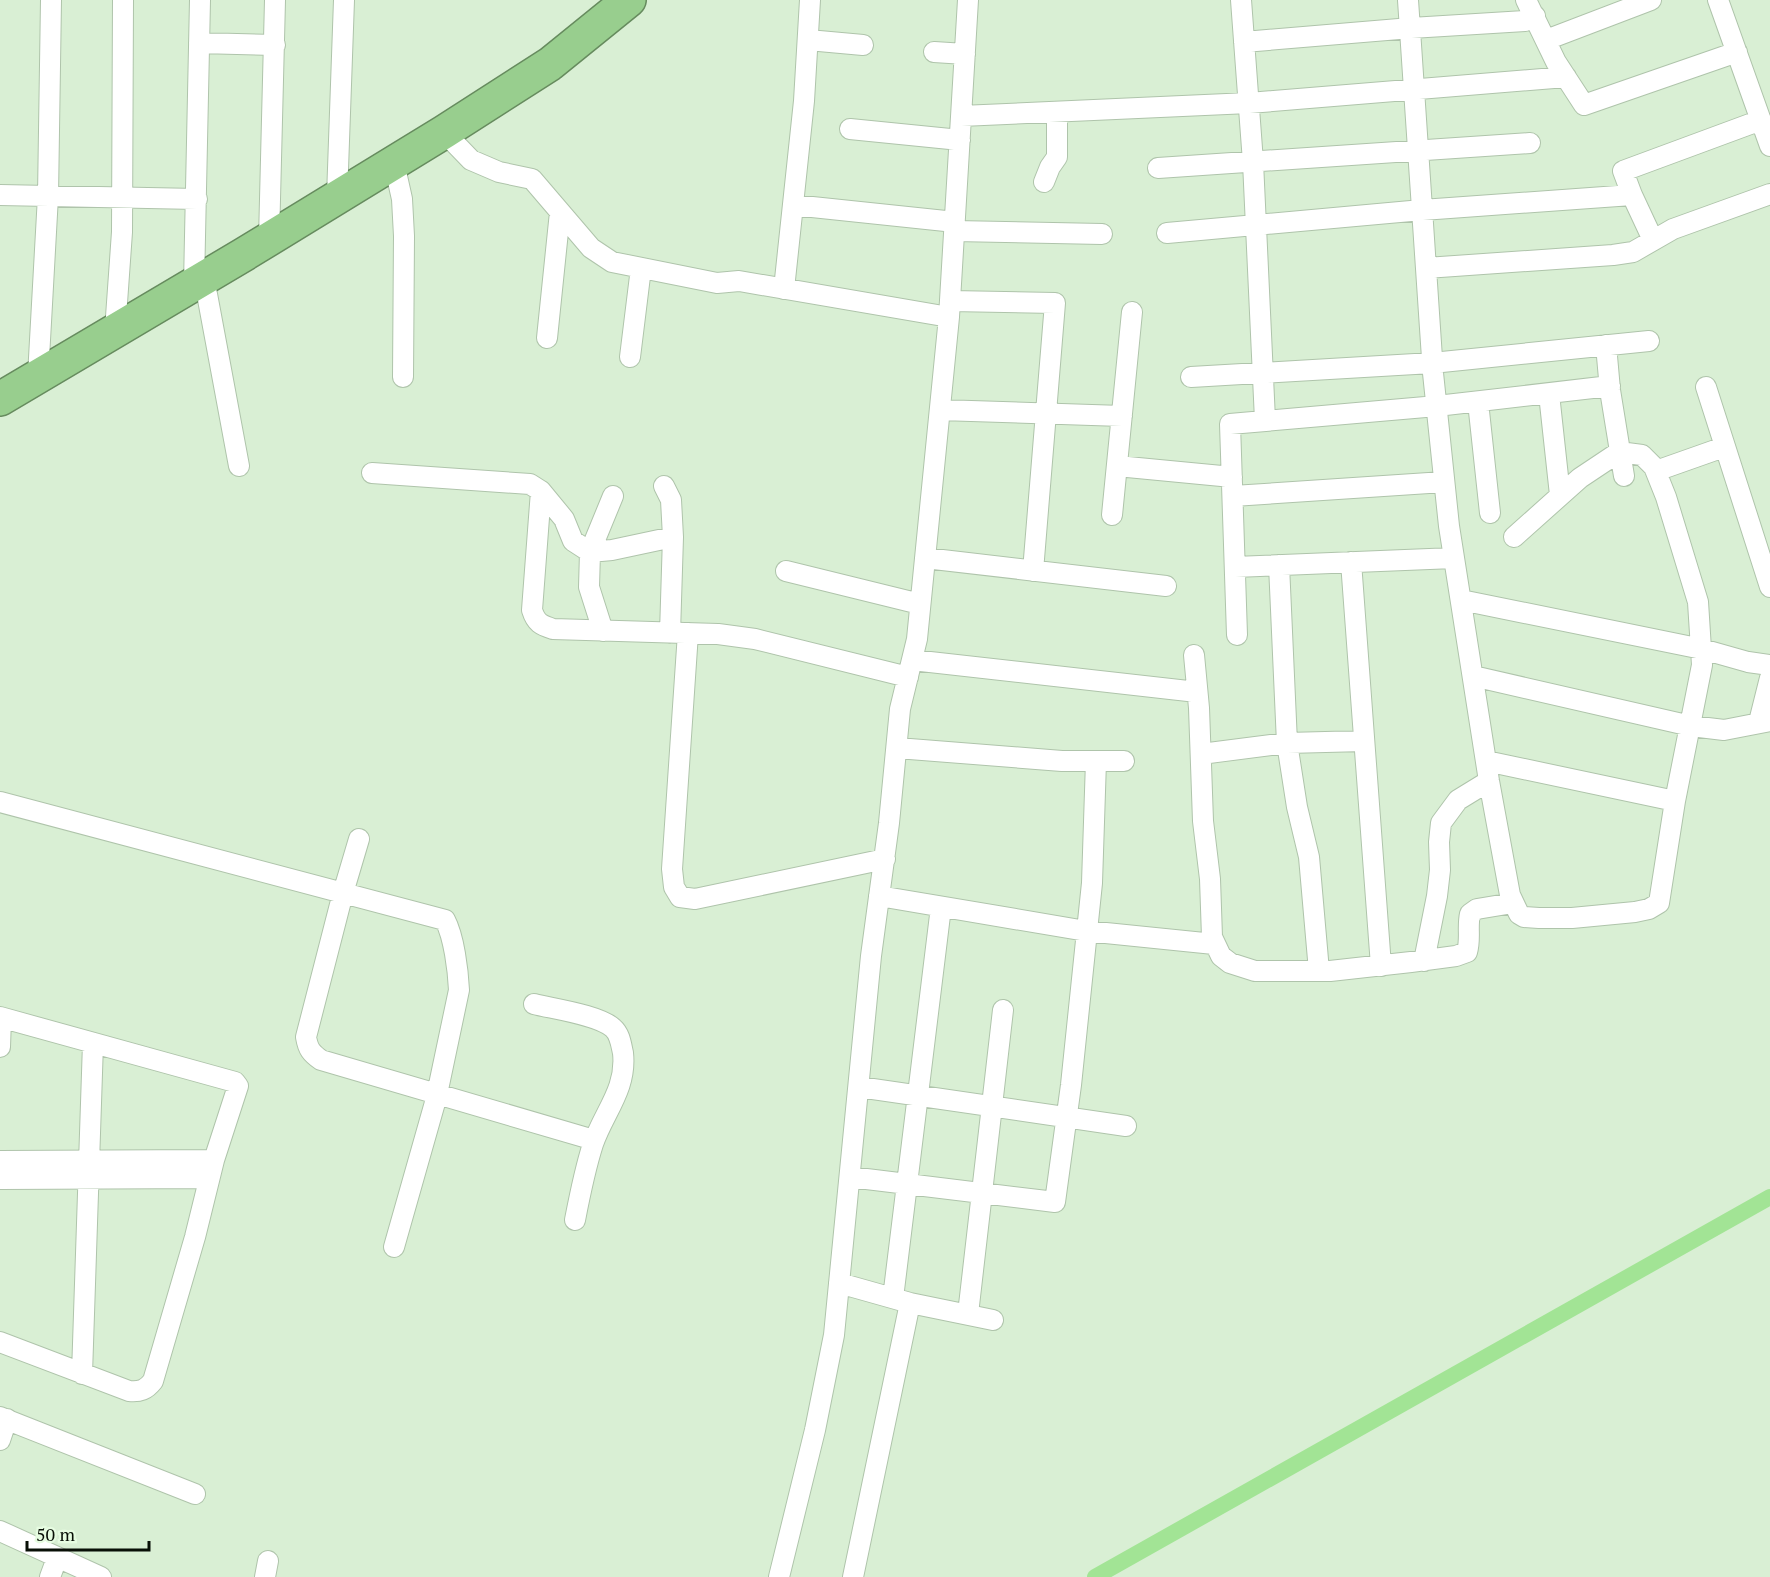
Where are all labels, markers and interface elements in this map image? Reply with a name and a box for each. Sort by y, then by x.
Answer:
scale bar [27,1514,148,1552]
text: 50 m [36,1522,76,1546]

